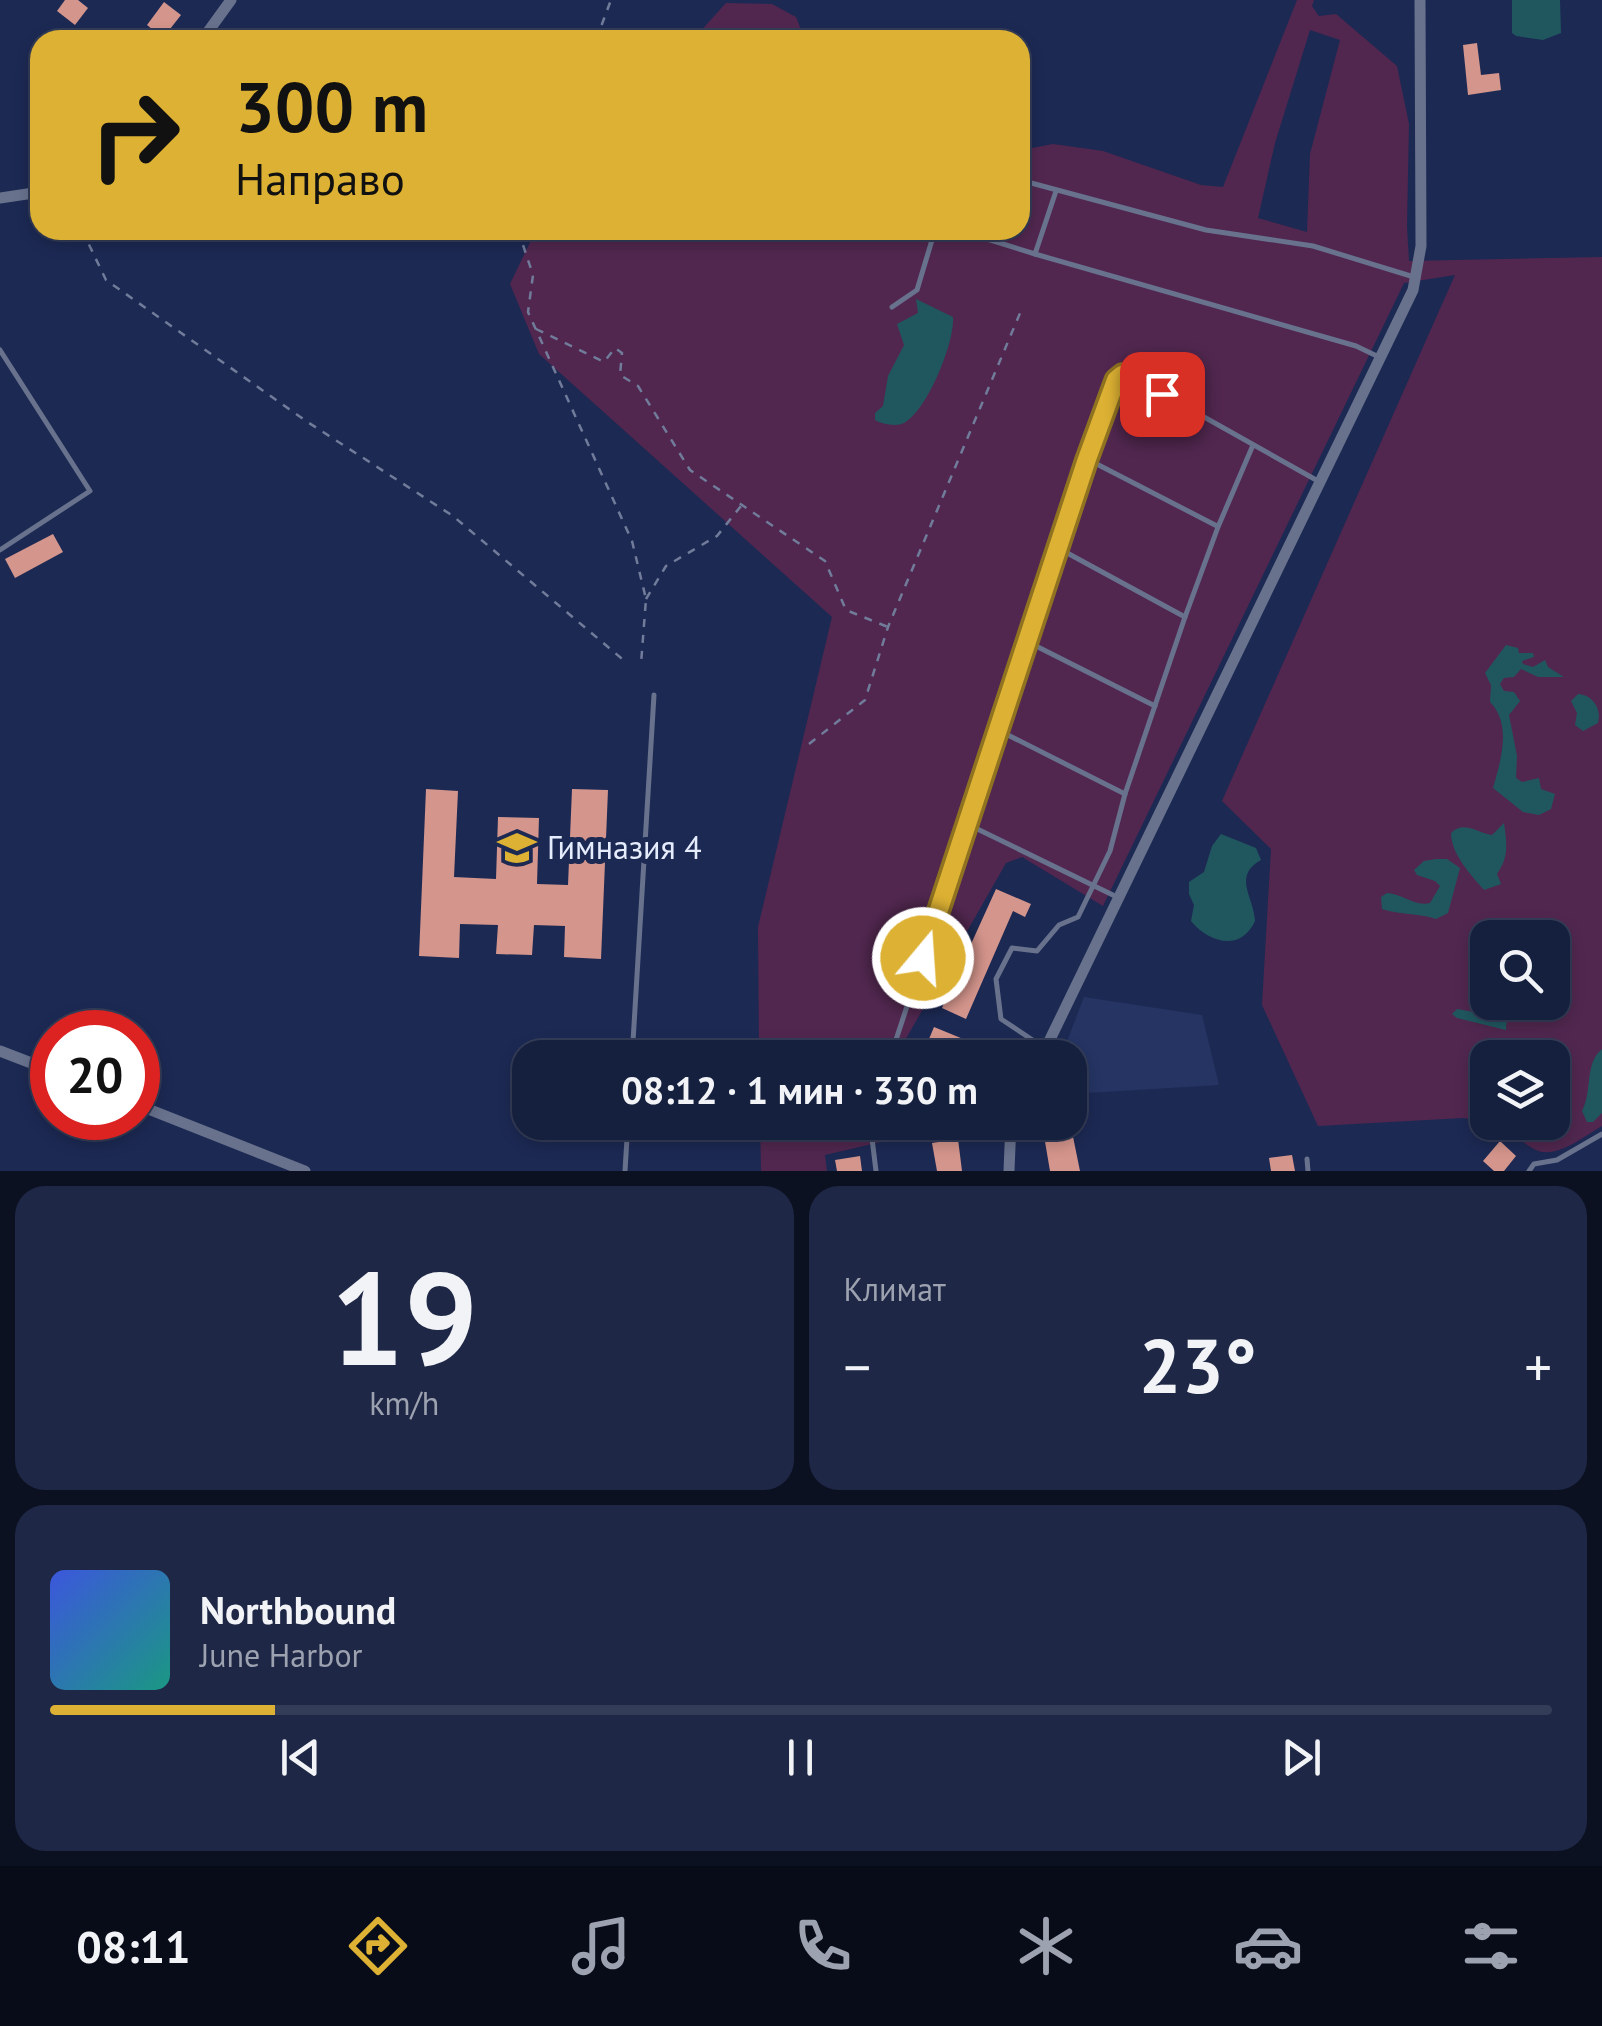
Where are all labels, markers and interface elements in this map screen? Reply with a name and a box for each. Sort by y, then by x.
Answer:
text: 300 m [235,61,428,151]
icon: right [70,70,200,200]
text: Направо [235,149,405,207]
pin [1120,352,1205,437]
icon: arrive [1135,367,1190,422]
place label: Гимназия 4 [547,826,702,868]
school or university icon: Гимназия 4 [496,827,538,869]
position arrow [871,906,975,1010]
map controls [1470,920,1570,1140]
button: search [1470,920,1570,1020]
speed limit sign: 20 [30,1010,160,1140]
button: layers [1470,1040,1570,1140]
text: 08:12 · 1 мин · 330 m [621,1065,978,1114]
text: 19 [331,1233,478,1401]
text: Климат [844,1268,946,1310]
text: 23° [1139,1317,1257,1414]
text: − [844,1331,871,1402]
text: + [1524,1331,1552,1402]
text: km/h [369,1382,439,1424]
text: Northbound [200,1585,396,1634]
text: June Harbor [200,1634,362,1676]
icon: previous [273,1730,328,1785]
icon: pause [773,1730,828,1785]
icon: next [1274,1730,1329,1785]
icon: directions [343,1911,413,1981]
icon: music [566,1911,636,1981]
icon: phone [788,1911,858,1981]
icon: climate [1011,1911,1081,1981]
icon: car [1233,1911,1303,1981]
icon: filters [1456,1911,1526,1981]
text: 08:11 [76,1917,190,1975]

